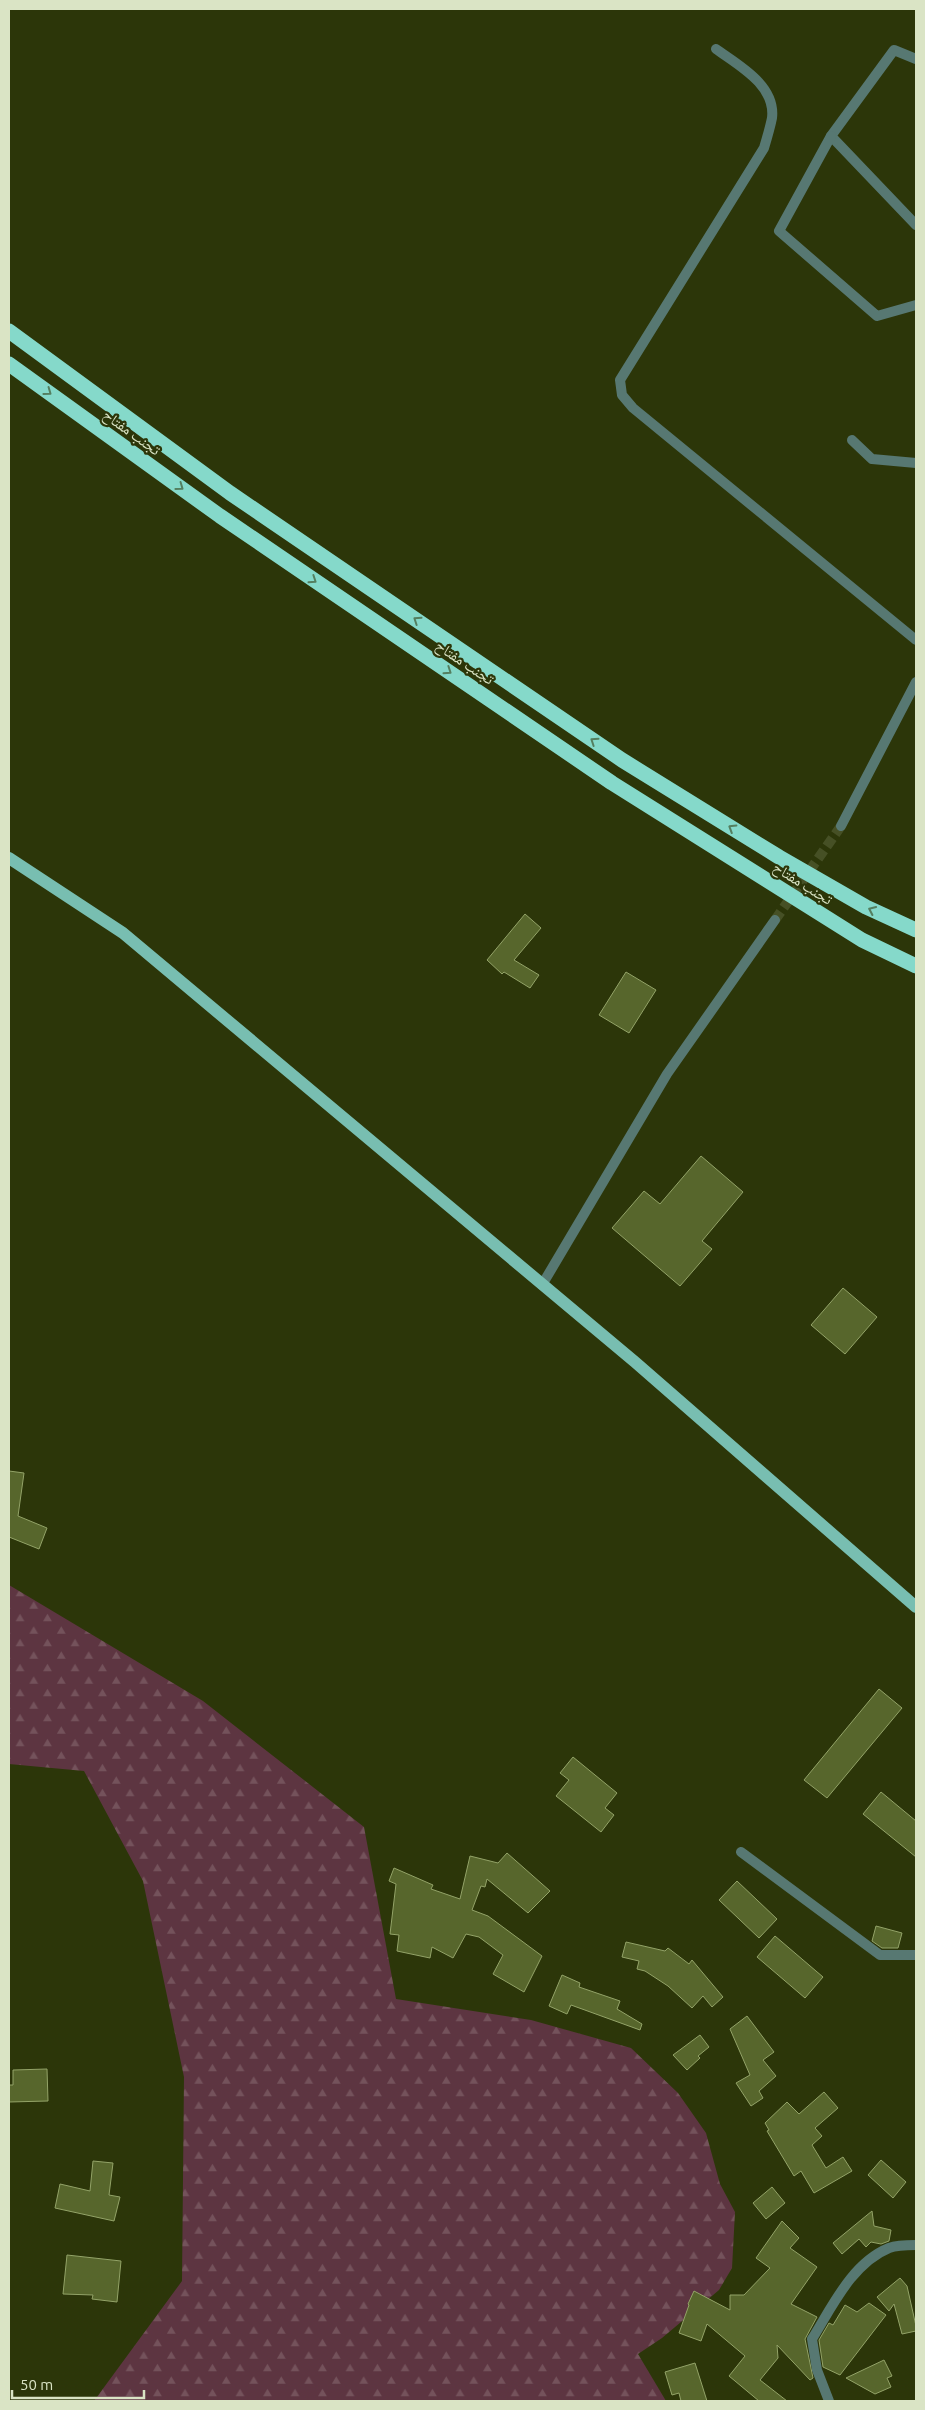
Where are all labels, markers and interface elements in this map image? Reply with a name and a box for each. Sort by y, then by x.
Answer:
one-way arrow [42,386,52,395]
street label: تجنب مفتاح [99,406,164,460]
one-way arrow [174,482,183,490]
one-way arrow [308,574,317,583]
one-way arrow [413,617,422,626]
street label: تجنب مفتاح [432,636,498,690]
one-way arrow [442,665,451,675]
one-way arrow [591,738,600,747]
one-way arrow [728,824,737,834]
street label: تجنب مفتاح [769,858,836,910]
one-way arrow [868,905,877,916]
scale bar [12,2368,145,2400]
text: 50 m [20,2376,53,2393]

